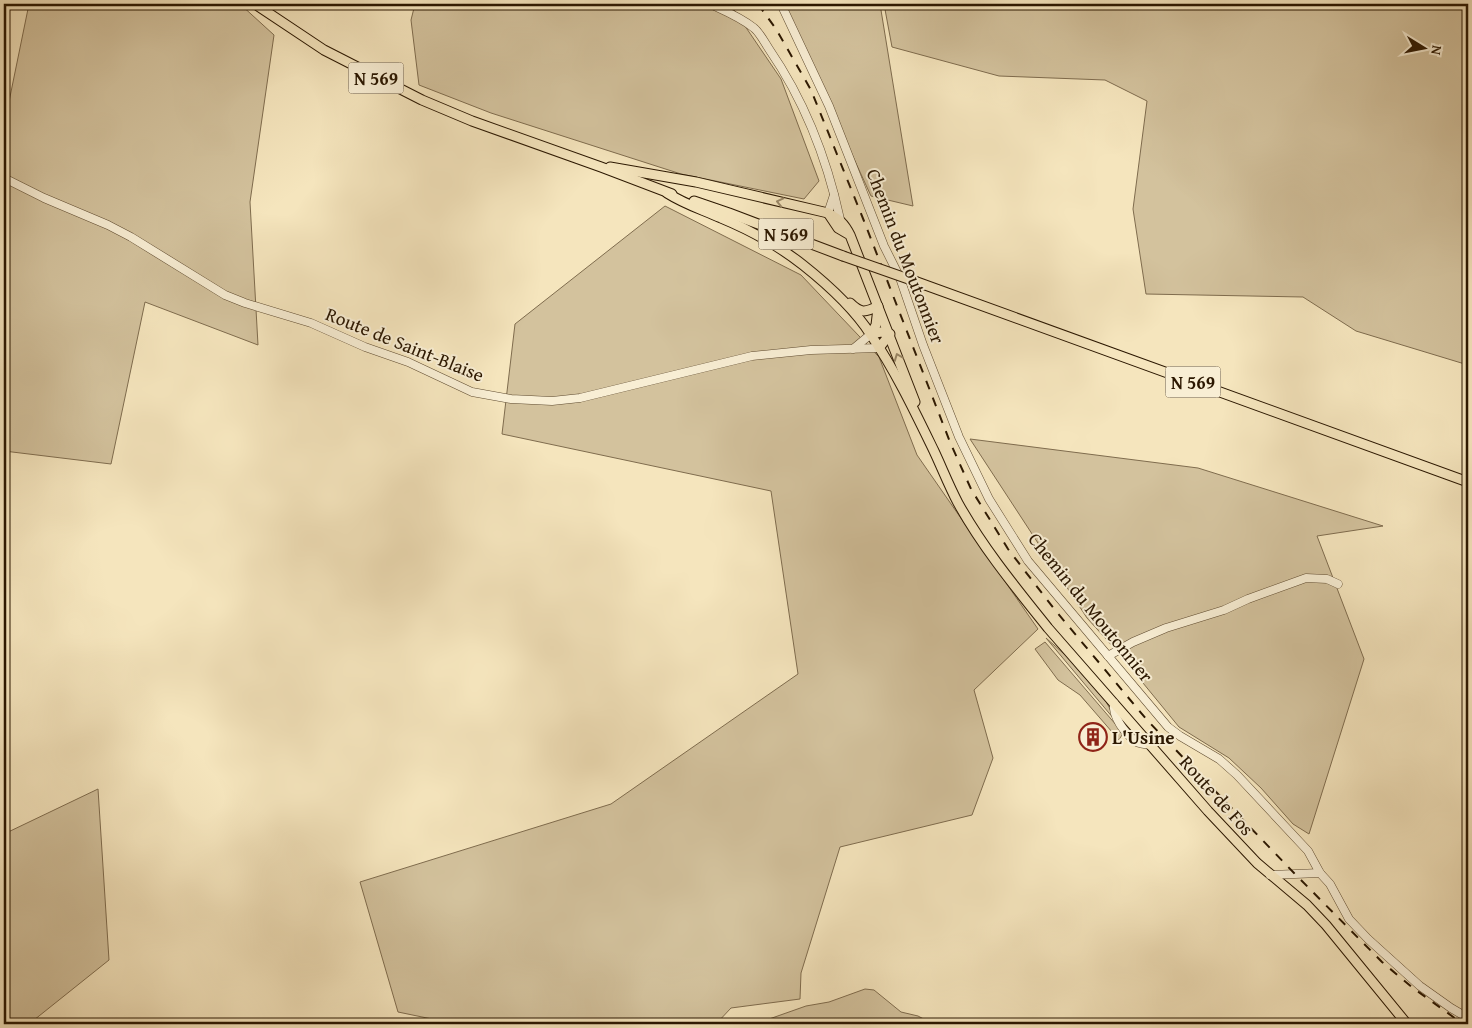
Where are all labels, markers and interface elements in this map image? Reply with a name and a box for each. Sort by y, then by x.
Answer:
north arrow [1400,22,1450,72]
text: N [1426,44,1447,57]
road number: N 569 [348,62,404,94]
street label: Chemin du Moutonnier [860,164,952,348]
one-way arrow [776,197,785,208]
road number: N 569 [758,218,814,250]
street label: Route de Saint-Blaise [322,299,488,389]
one-way arrow [894,353,904,361]
road number: N 569 [1166,367,1220,398]
street label: Chemin du Moutonnier [1022,526,1160,688]
building icon: L'Usine [1078,722,1108,752]
place label: L'Usine [1112,723,1175,751]
street label: Route de Fos [1173,749,1261,841]

